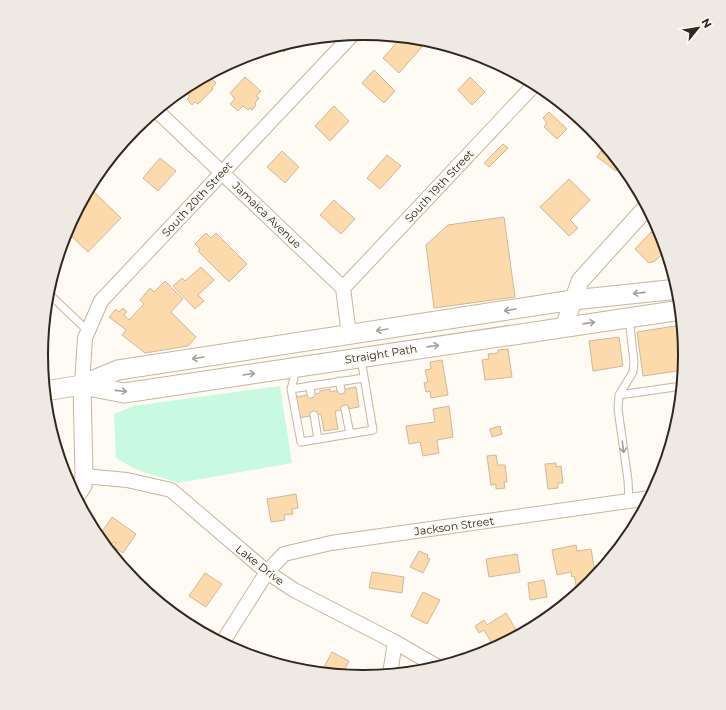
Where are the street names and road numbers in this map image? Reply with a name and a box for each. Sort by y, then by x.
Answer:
street label: South 19th Street [402,146,477,225]
street label: South 20th Street [159,158,236,239]
street label: Jamaica Avenue [229,178,305,252]
street label: Straight Path [344,341,418,367]
street label: Jackson Street [412,513,495,539]
street label: Lake Drive [233,542,287,588]

